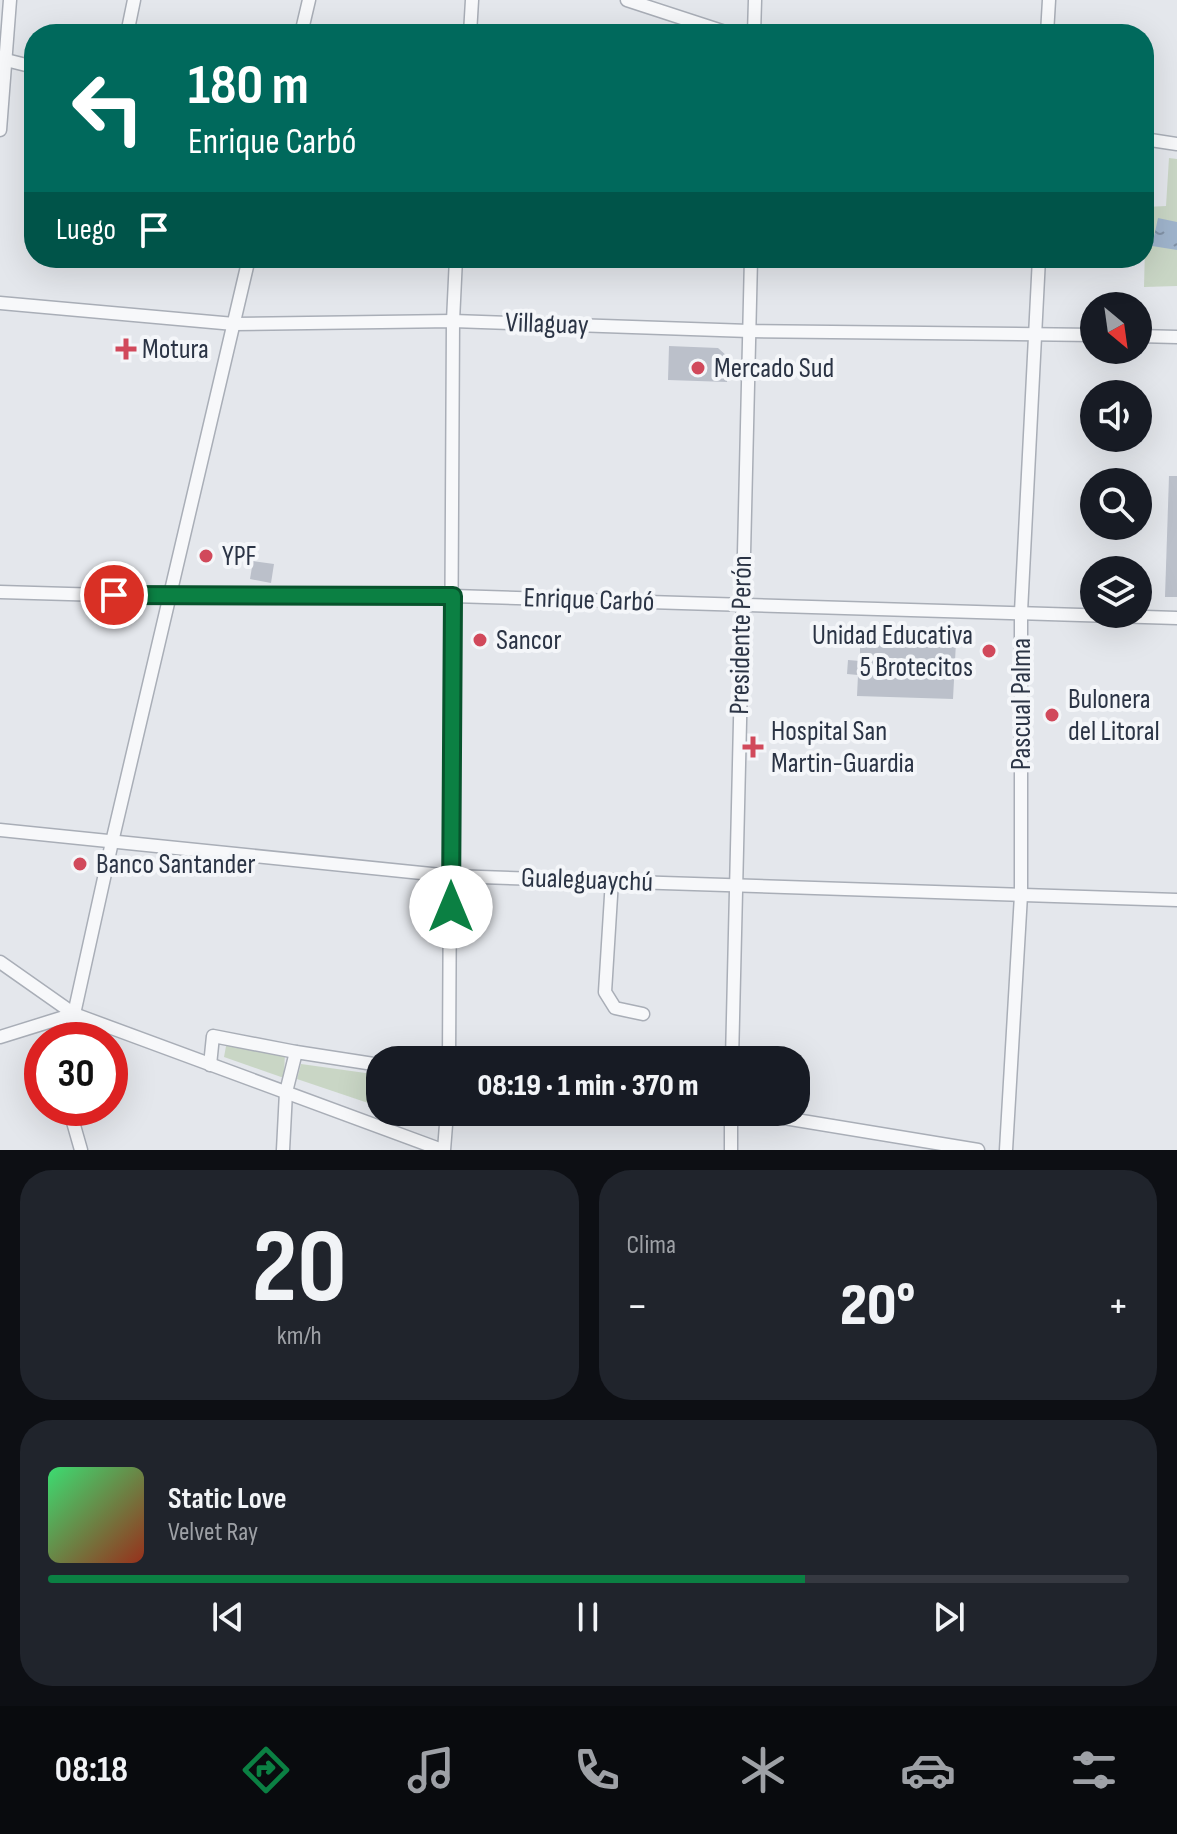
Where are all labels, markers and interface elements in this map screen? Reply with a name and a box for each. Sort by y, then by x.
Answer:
text: 180 m [188,53,309,120]
icon: left [56,56,160,160]
text: Enrique Carbó [188,121,356,164]
icon: arrive [132,208,176,252]
text: Luego [56,212,116,248]
north arrow [1080,292,1152,364]
map controls [1080,292,1152,628]
street label: Villaguay [505,306,589,342]
place label: Motura [142,333,209,366]
marker: Motura [117,340,135,358]
place label: Mercado Sud [714,352,834,385]
marker: Mercado Sud [689,359,707,377]
button: sound [1080,380,1152,452]
button: search [1080,468,1152,540]
place label: YPF [222,540,257,573]
marker: YPF [197,547,215,565]
street label: Presidente Perón [723,555,759,715]
button: layers [1080,556,1152,628]
pin [80,561,148,629]
icon: arrive [92,573,136,617]
street label: Enrique Carbó [523,581,655,619]
place label: Unidad Educativa 5 Brotecitos [812,619,973,684]
place label: Sancor [496,624,562,657]
marker: Sancor [471,631,489,649]
street label: Pascual Palma [1005,638,1038,770]
marker: Unidad Educativa 5 Brotecitos [980,642,998,660]
place label: Bulonera del Litoral [1068,683,1160,748]
marker: Bulonera del Litoral [1043,706,1061,724]
place label: Hospital San Martin-Guardia [771,715,915,780]
marker: Hospital San Martin-Guardia [742,736,764,758]
place label: Banco Santander [96,848,256,881]
marker: Banco Santander [71,855,89,873]
street label: Gualeguaychú [521,861,653,899]
position arrow [409,865,493,949]
speed limit sign: 30 [24,1022,128,1126]
text: 08:19 · 1 min · 370 m [477,1068,699,1104]
text: 20 [252,1206,347,1331]
text: Clima [627,1230,676,1261]
text: 20° [840,1270,916,1342]
text: − [627,1280,648,1333]
text: + [1107,1280,1129,1333]
text: km/h [277,1321,322,1352]
text: Static Love [168,1481,287,1517]
text: Velvet Ray [168,1517,258,1548]
icon: previous [206,1595,250,1639]
icon: pause [566,1595,610,1639]
icon: next [927,1595,971,1639]
icon: directions [238,1742,294,1798]
icon: music [403,1742,459,1798]
icon: phone [569,1742,625,1798]
icon: climate [735,1742,791,1798]
icon: car [900,1742,956,1798]
icon: filters [1066,1742,1122,1798]
text: 08:18 [55,1749,128,1792]

